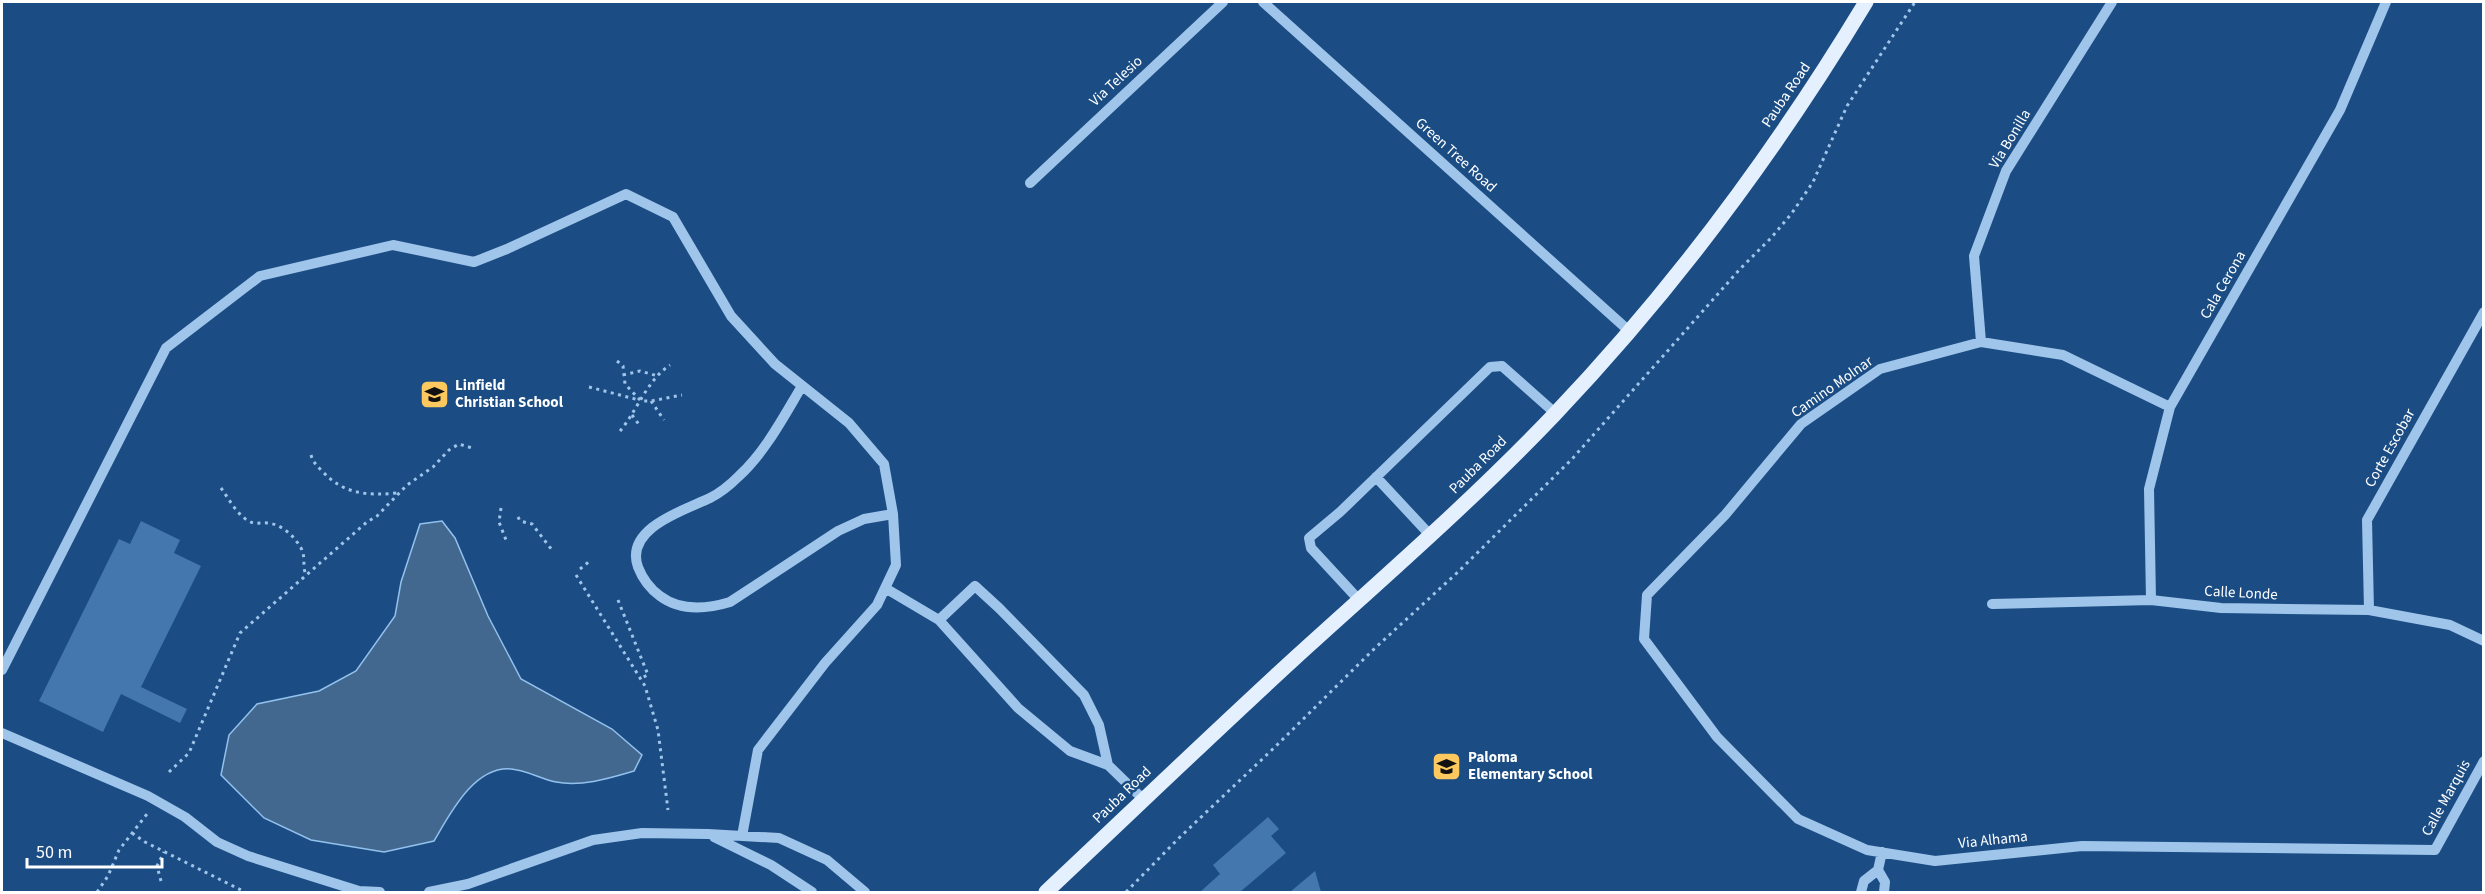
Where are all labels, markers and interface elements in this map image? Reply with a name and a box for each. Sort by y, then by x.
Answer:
street label: Via Telesio [1085,51,1147,111]
street label: Pauba Road [1756,58,1816,132]
street label: Via Bonilla [1984,105,2036,173]
street label: Green Tree Road [1411,113,1501,197]
street label: Cala Cerona [2195,247,2251,323]
street label: Camino Molnar [1787,351,1878,423]
place label: Linfield Christian School [455,375,564,413]
school or university icon: Linfield Christian School [418,378,450,410]
street label: Corte Escobar [2360,404,2421,491]
street label: Pauba Road [1444,431,1512,499]
street label: Calle Londe [2204,581,2278,605]
place label: Paloma Elementary School [1468,747,1593,785]
school or university icon: Paloma Elementary School [1431,750,1463,782]
street label: Calle Marquis [2416,756,2476,840]
street label: Pauba Road [1088,762,1156,828]
street label: Via Alhama [1957,826,2029,854]
scale bar [27,831,162,869]
text: 50 m [36,840,72,865]

